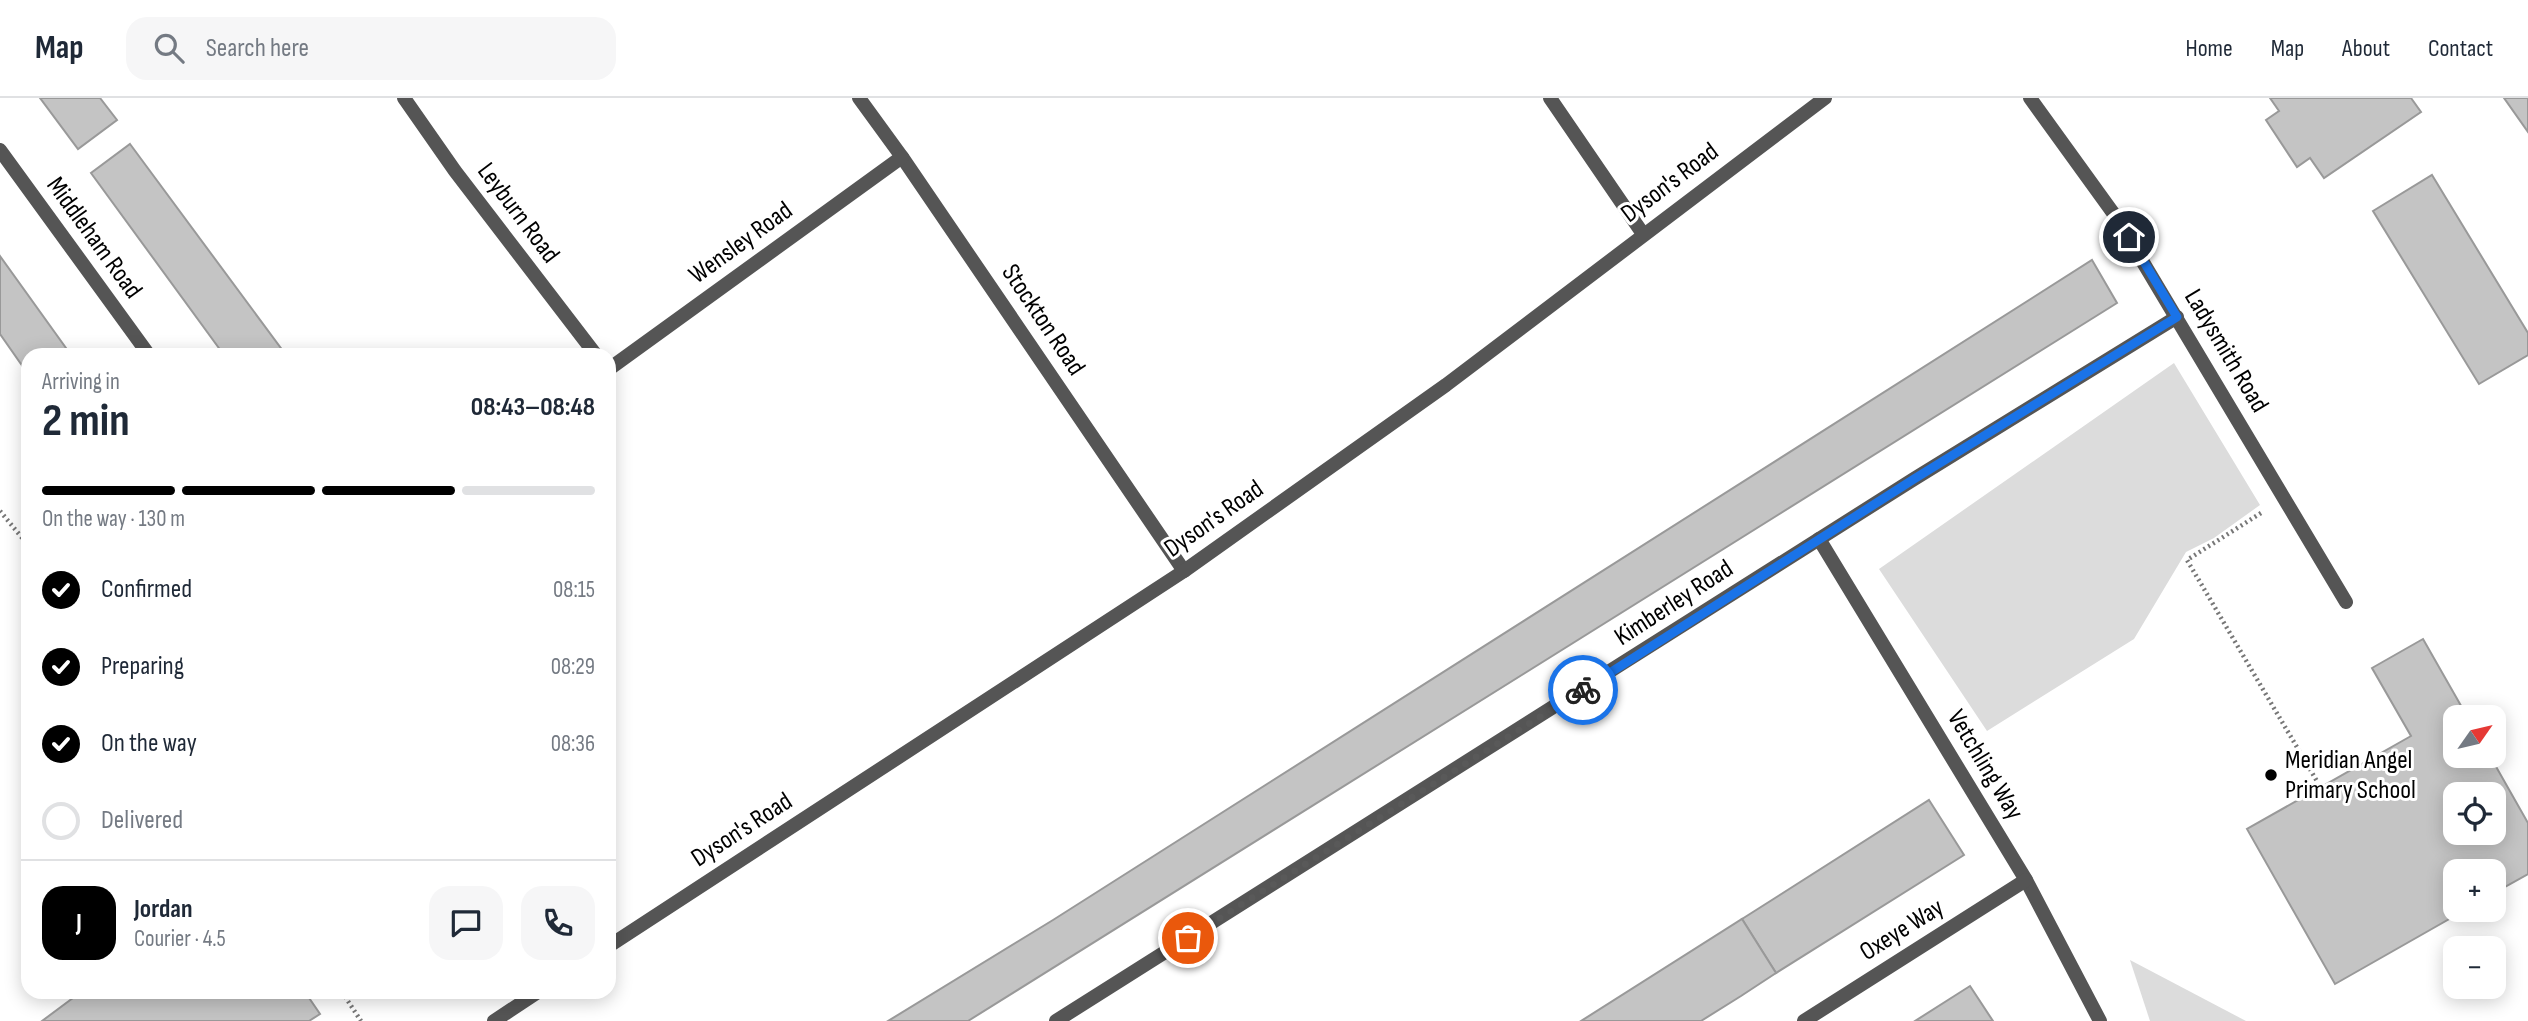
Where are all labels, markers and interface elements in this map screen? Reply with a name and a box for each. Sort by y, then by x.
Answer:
search box [126,17,616,80]
text: Map [35,28,84,68]
icon: search [150,29,188,67]
text: Search here [206,33,309,64]
text: Home [2185,34,2233,63]
text: Map [2271,34,2304,63]
text: About [2342,34,2390,63]
text: Contact [2428,34,2493,63]
street label: Dyson's Road [1615,136,1725,230]
street label: Leyburn Road [470,157,566,269]
street label: Middleham Road [40,171,148,305]
street label: Wensley Road [683,195,799,291]
pin [2099,207,2159,267]
icon: home [2110,218,2148,256]
street label: Stockton Road [995,259,1091,381]
street label: Ladysmith Road [2177,284,2275,418]
text: Arriving in [42,368,120,396]
text: 08:43–08:48 [471,392,595,423]
text: 2 min [42,394,130,449]
street label: Dyson's Road [1158,474,1270,564]
text: On the way · 130 m [42,505,185,533]
street label: Kimberley Road [1609,553,1739,653]
icon: check [42,571,80,609]
text: Confirmed [101,574,192,605]
text: 08:15 [553,576,595,604]
icon: check [42,648,80,686]
text: Preparing [101,651,184,682]
text: 08:29 [551,653,595,681]
courier [1548,655,1618,725]
icon: bike [1564,671,1602,709]
street label: Vetchling Way [1940,705,2030,825]
north arrow [2443,705,2506,768]
map controls [2443,705,2506,999]
icon: check [42,725,80,763]
text: On the way [101,728,197,759]
text: 08:36 [551,730,595,758]
place label: Meridian Angel Primary School [2285,745,2416,806]
marker: Meridian Angel Primary School [2263,767,2279,783]
button: locate [2443,782,2506,845]
street label: Dyson's Road [686,786,798,874]
text: Delivered [101,805,183,836]
button: + [2443,859,2506,922]
button: chat [429,886,503,960]
button: phone [521,886,595,960]
street label: Oxeye Way [1854,892,1950,968]
text: Jordan [134,894,192,925]
text: J [76,908,82,939]
pin [1158,908,1218,968]
icon: bag [1169,919,1207,957]
text: Courier · 4.5 [134,925,226,953]
button: − [2443,936,2506,999]

